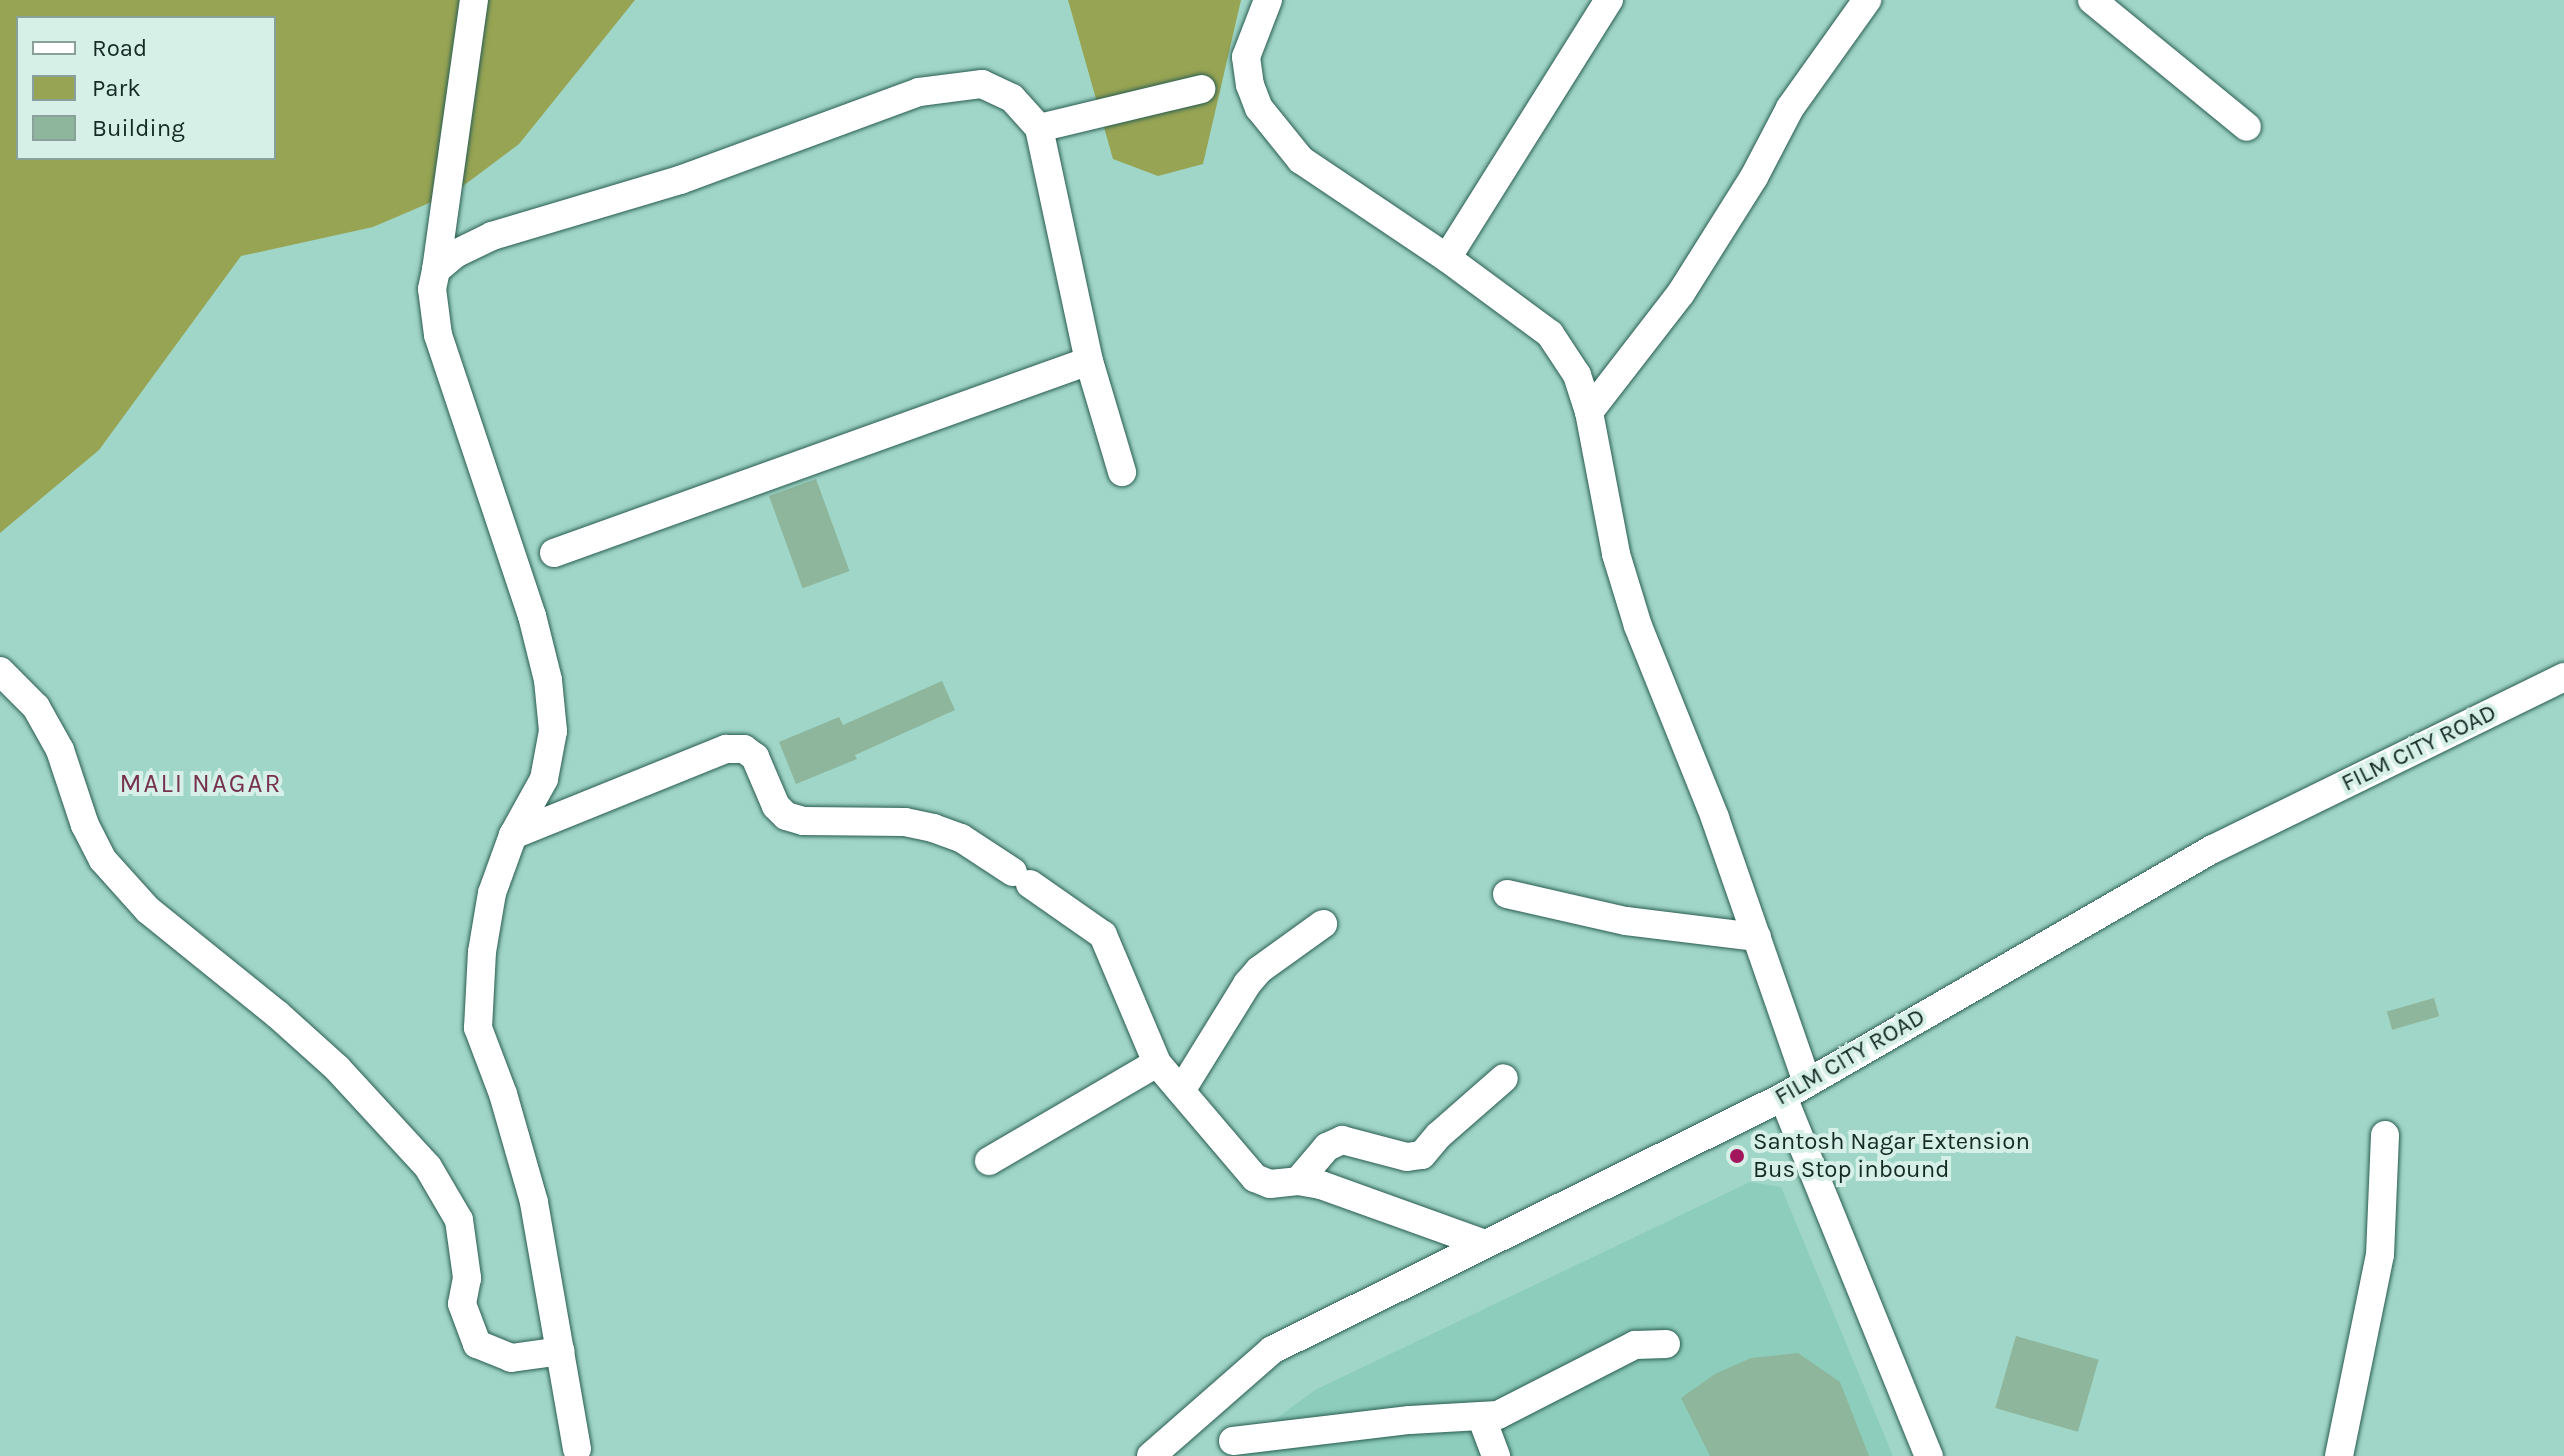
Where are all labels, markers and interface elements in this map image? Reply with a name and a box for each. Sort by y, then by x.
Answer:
legend [16,16,276,160]
text: Road [92,34,147,62]
text: Park [92,74,141,102]
text: Building [92,114,185,142]
street label: FILM CITY ROAD [2337,698,2501,798]
district label: MALI NAGAR [120,768,282,800]
street label: FILM CITY ROAD [1770,1002,1930,1112]
place label: Santosh Nagar Extension Bus Stop inbound [1753,1128,2030,1184]
marker: Santosh Nagar Extension Bus Stop inbound [1728,1147,1746,1165]

